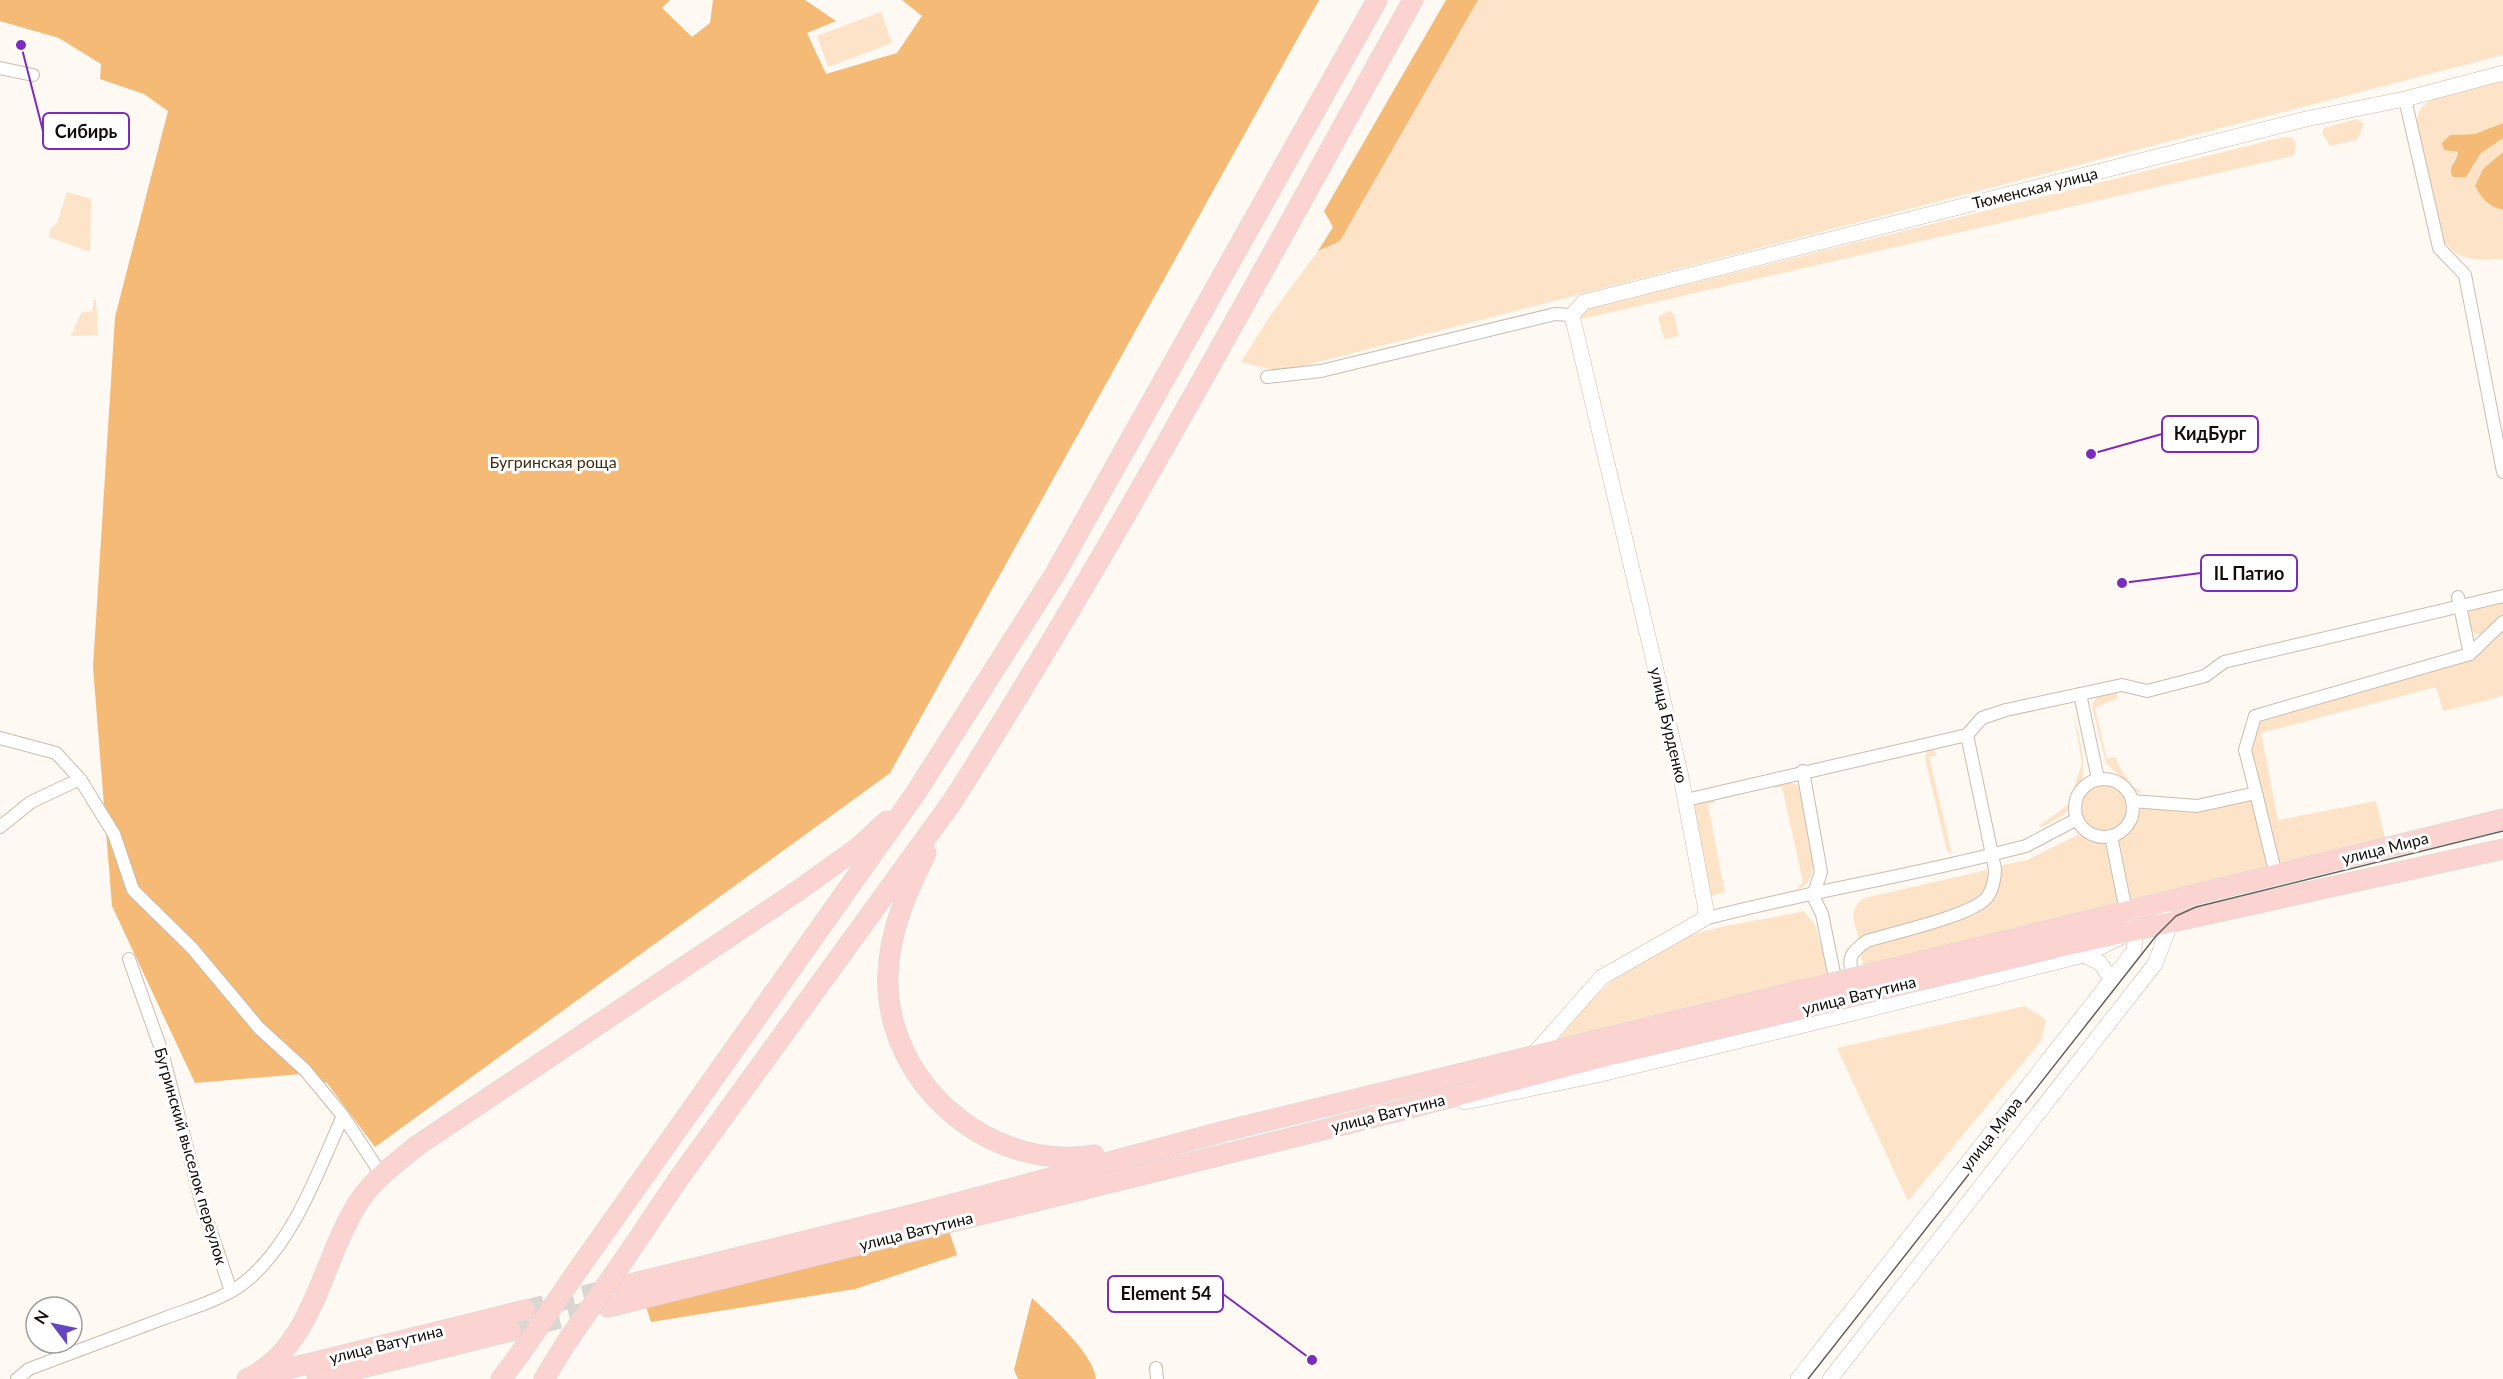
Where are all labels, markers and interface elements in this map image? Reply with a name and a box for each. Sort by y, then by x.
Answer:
callout: Сибирь [43,113,129,149]
text: Сибирь [55,120,117,142]
street label: Тюменская улица [1970,163,2100,212]
callout: КидБург [2162,416,2258,452]
text: КидБург [2174,422,2247,444]
park label: Бугринская роща [489,452,617,471]
callout: IL Патио [2201,555,2297,591]
text: IL Патио [2214,562,2284,584]
street label: улица Бурденко [1647,665,1692,785]
street label: улица Мира [2340,828,2430,867]
street label: улица Ватутина [1800,971,1918,1018]
street label: Бугринский выселок переулок [151,1045,232,1267]
street label: улица Ватутина [1329,1089,1447,1136]
street label: улица Мира [1956,1093,2025,1174]
street label: улица Ватутина [857,1207,975,1254]
callout: Element 54 [1108,1276,1223,1312]
text: Element 54 [1120,1282,1212,1304]
north arrow [24,1295,84,1355]
text: N [30,1307,52,1327]
street label: улица Ватутина [327,1320,445,1367]

